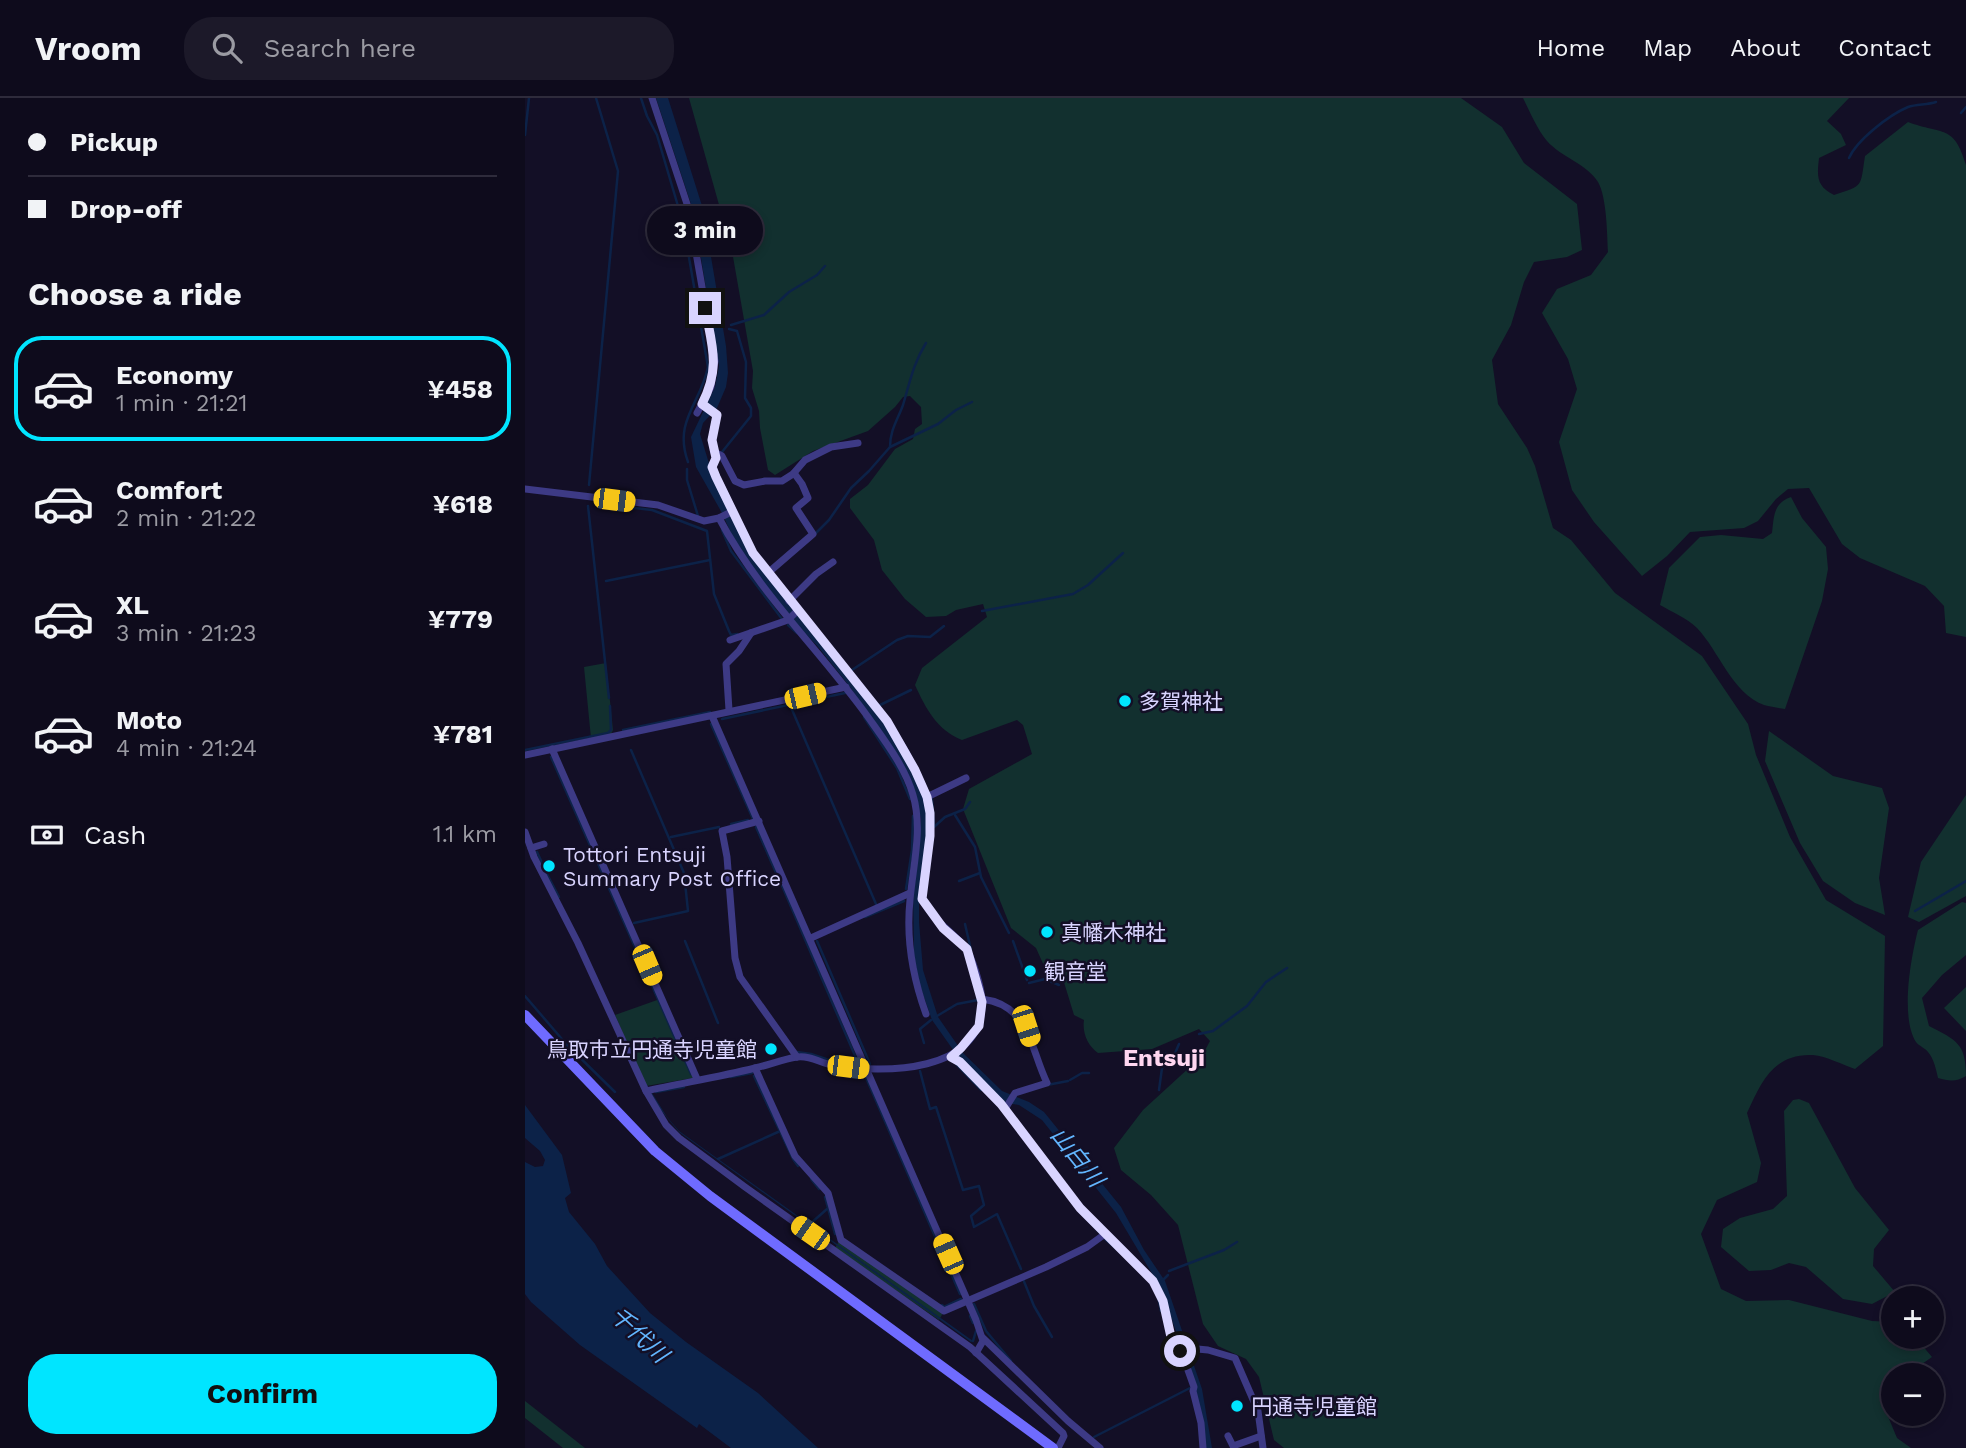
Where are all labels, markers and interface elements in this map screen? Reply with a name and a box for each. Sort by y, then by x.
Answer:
search box [184,17,674,80]
text: Vroom [35,29,142,68]
icon: search [208,29,246,67]
text: Search here [264,33,416,63]
text: Home [1537,34,1605,62]
text: Map [1643,34,1692,62]
text: About [1730,34,1800,62]
text: Contact [1838,34,1931,62]
text: Pickup [70,127,158,157]
text: Drop-off [70,194,182,224]
callout: 3 min [647,206,763,256]
text: 3 min [674,217,736,244]
text: Choose a ride [28,275,242,313]
route end [689,292,721,324]
icon: car [32,357,95,420]
text: Economy [116,360,233,390]
text: ¥458 [427,374,493,404]
text: 1 min · 21:21 [116,390,248,417]
icon: car [32,472,95,535]
text: Comfort [116,475,222,505]
car [592,487,637,513]
text: ¥618 [433,489,493,519]
text: 2 min · 21:22 [116,505,256,532]
icon: car [32,587,95,650]
text: XL [116,590,149,620]
text: ¥779 [428,604,493,634]
text: 3 min · 21:23 [116,620,256,647]
car [783,681,828,711]
place label: 多賀神社 [1139,689,1223,714]
marker: 多賀神社 [1117,693,1133,709]
icon: car [32,702,95,765]
text: Moto [116,705,182,735]
text: ¥781 [433,719,493,749]
text: 4 min · 21:24 [116,735,257,762]
icon: cash [28,816,66,854]
text: Cash [84,820,146,850]
text: 1.1 km [433,821,497,848]
place label: Tottori Entsuji Summary Post Office [563,842,781,891]
marker: Tottori Entsuji Summary Post Office [541,858,557,874]
place label: 真幡木神社 [1061,920,1166,945]
marker: 真幡木神社 [1039,924,1055,940]
car [630,942,665,988]
place label: 観音堂 [1044,959,1107,984]
marker: 観音堂 [1022,963,1038,979]
car [1010,1003,1043,1049]
place label: 鳥取市立円通寺児童館 [547,1037,757,1062]
marker: 鳥取市立円通寺児童館 [763,1041,779,1057]
district label: Entsuji [1123,1044,1205,1072]
car [826,1054,871,1080]
water label: 山白川 [1045,1122,1111,1195]
car [787,1212,834,1254]
car [930,1231,967,1277]
map controls [1881,1286,1944,1426]
button: + [1881,1286,1944,1349]
water label: 千代川 [605,1302,676,1370]
route start [1164,1335,1196,1367]
button: Confirm [28,1354,497,1434]
button: − [1881,1363,1944,1426]
place label: 円通寺児童館 [1251,1394,1377,1419]
marker: 円通寺児童館 [1229,1398,1245,1414]

